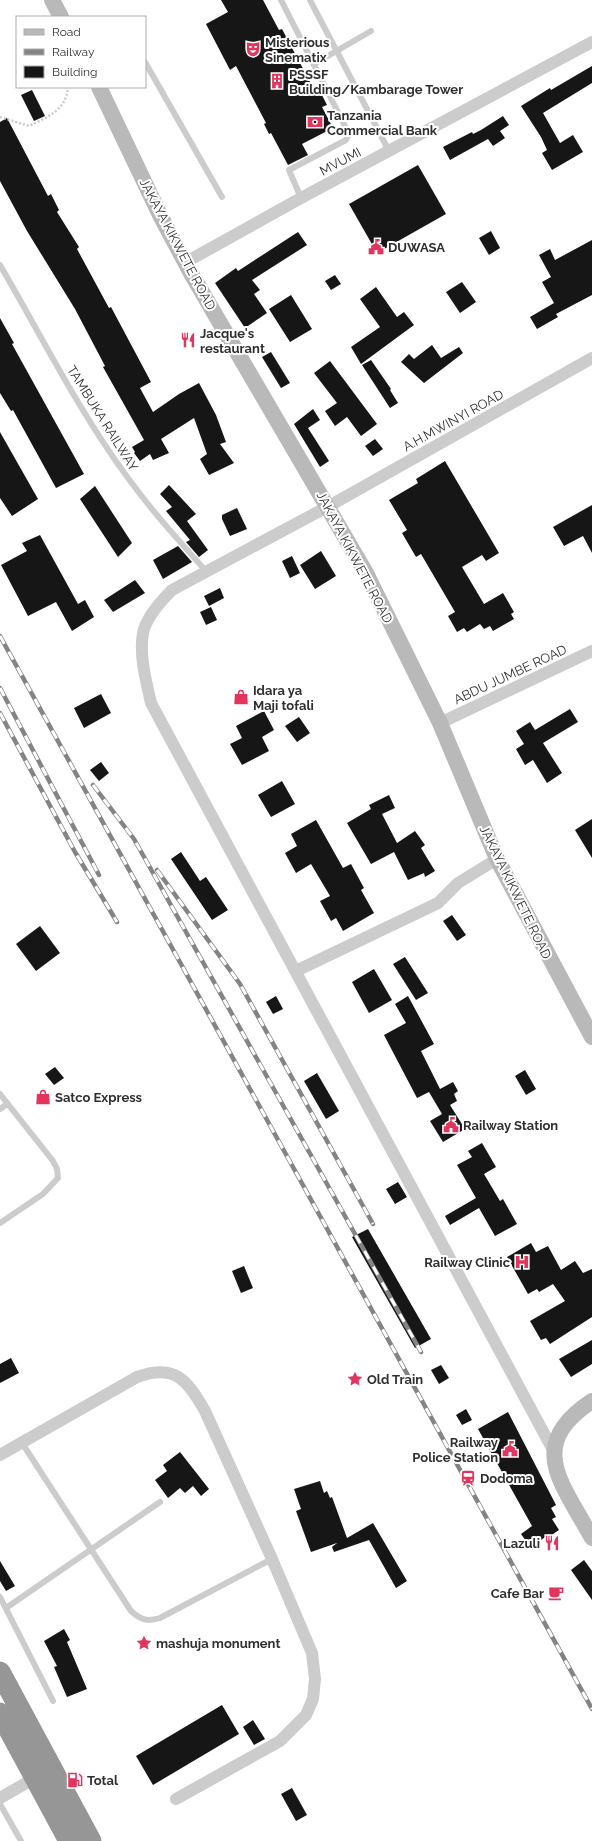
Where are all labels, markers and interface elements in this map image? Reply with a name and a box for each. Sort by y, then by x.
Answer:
legend [16,16,146,88]
text: Road [52,25,81,39]
place label: Misterious Sinematix [265,35,330,65]
theatre icon: Misterious Sinematix [244,40,262,58]
text: Railway [52,45,95,59]
text: Building [52,65,98,79]
place label: PSSSF Building/Kambarage Tower [289,67,463,97]
building icon: PSSSF Building/Kambarage Tower [268,72,286,90]
place label: Tanzania Commercial Bank [327,108,438,138]
bank icon: Tanzania Commercial Bank [306,113,324,131]
street label: MVUMI [317,144,363,179]
street label: JAKAYA KIKWETE ROAD [136,176,219,313]
public building icon: DUWASA [367,238,385,256]
place label: DUWASA [388,240,445,255]
place label: Jacque's restaurant [200,326,265,356]
restaurant icon: Jacque's restaurant [179,331,197,349]
street label: TAMBUKA RAILWAY [64,363,141,474]
street label: A.H.MWINYI ROAD [400,387,506,454]
street label: JAKAYA KIKWETE ROAD [313,489,396,626]
street label: ABDU JUMBE ROAD [451,642,569,707]
place label: Idara ya Maji tofali [253,683,314,713]
shop icon: Idara ya Maji tofali [232,688,250,706]
street label: JAKAYA KIKWETE ROAD [477,823,554,961]
shop icon: Satco Express [34,1088,52,1106]
place label: Satco Express [55,1090,143,1105]
public building icon: Railway Station [442,1116,460,1134]
place label: Railway Station [463,1118,558,1133]
hospital icon: Railway Clinic [513,1253,531,1271]
place label: Railway Clinic [424,1255,511,1270]
place icon: Old Train [346,1370,364,1388]
place label: Old Train [367,1372,423,1387]
place label: Railway Police Station [412,1435,498,1465]
public building icon: Railway Police Station [501,1440,519,1458]
station icon: Dodoma [459,1469,477,1487]
place label: Dodoma [480,1471,534,1486]
restaurant icon: Lazuli [543,1534,561,1552]
place label: Lazuli [503,1536,540,1551]
cafe icon: Cafe Bar [547,1584,565,1602]
place label: Cafe Bar [491,1586,544,1601]
place icon: mashuja monument [135,1634,153,1652]
place label: mashuja monument [156,1636,280,1651]
fuel station icon: Total [66,1771,84,1789]
place label: Total [87,1773,119,1788]

